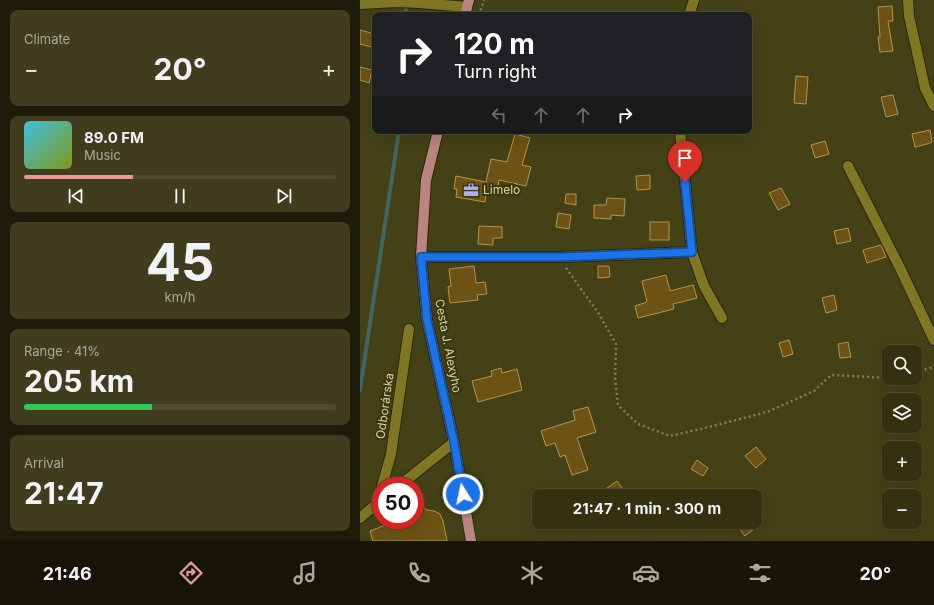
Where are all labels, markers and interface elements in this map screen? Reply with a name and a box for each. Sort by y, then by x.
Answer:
text: 120 m [454,27,535,61]
icon: right [388,28,440,80]
text: Climate [24,31,70,47]
text: 20° [154,51,206,87]
text: − [24,56,39,82]
text: + [321,56,336,82]
text: Turn right [454,61,537,82]
icon: left [488,104,510,126]
icon: ahead [530,104,552,126]
icon: ahead [572,104,594,126]
icon: right [614,104,636,126]
text: 89.0 FM [84,128,144,147]
pin [668,141,702,182]
text: Music [84,147,121,163]
icon: arrive [674,147,696,169]
office icon: Limelo [462,181,480,199]
place label: Limelo [483,182,520,197]
icon: previous [65,185,87,207]
icon: pause [169,185,191,207]
icon: next [273,185,295,207]
text: 45 [146,231,214,294]
text: km/h [165,289,195,305]
street label: Cesta J. Alexyho [432,298,465,394]
text: Range · 41% [24,343,100,359]
map controls [882,345,922,529]
button: search [882,345,922,385]
text: 205 km [24,363,134,399]
street label: Odborárska [372,372,397,440]
button: layers [882,393,922,433]
button: + [882,441,922,481]
text: Arrival [24,455,64,471]
position arrow [442,473,484,515]
text: 21:47 [24,475,104,511]
speed limit sign: 50 [372,477,424,529]
button: − [882,489,922,529]
text: 21:47 · 1 min · 300 m [573,499,721,518]
icon: directions [177,559,205,587]
icon: music [291,559,319,587]
icon: phone [405,559,433,587]
icon: climate [518,559,546,587]
icon: car [632,559,660,587]
icon: filters [746,559,774,587]
text: 21:46 [43,563,92,584]
text: 20° [859,563,891,584]

